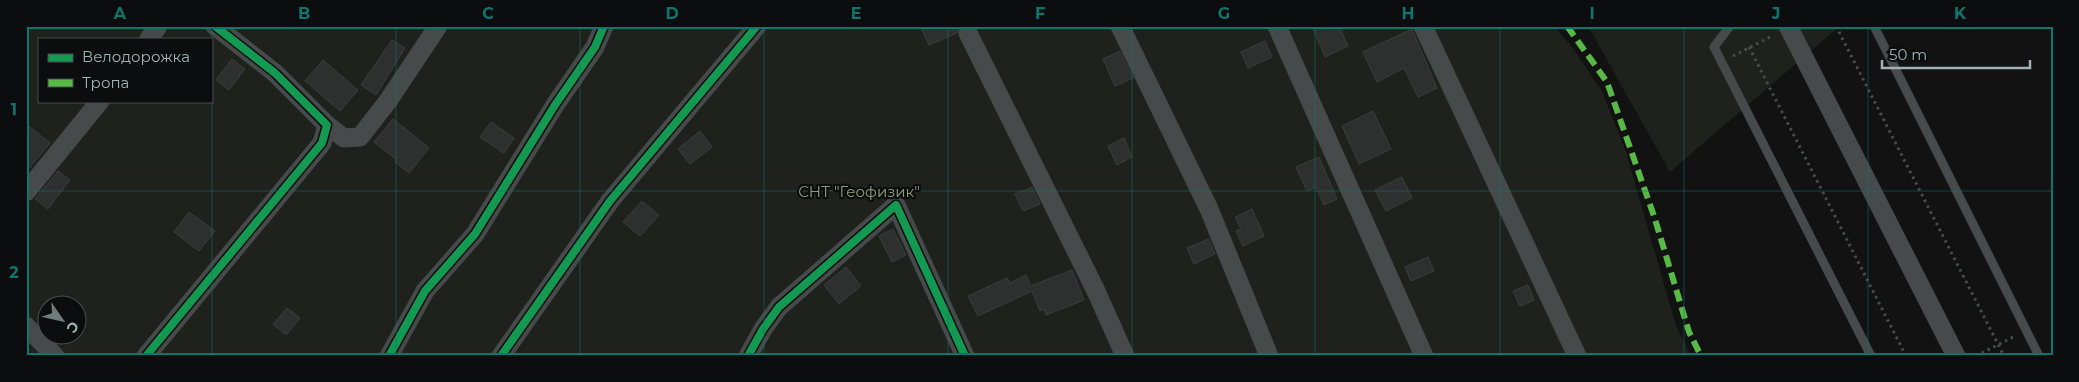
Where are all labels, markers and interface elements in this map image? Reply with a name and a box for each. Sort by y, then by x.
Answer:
text: A [113,4,127,23]
text: B [298,4,310,23]
text: C [482,4,494,23]
text: D [665,4,679,23]
text: E [851,4,861,23]
text: F [1035,4,1045,23]
text: G [1218,4,1230,23]
text: H [1402,4,1414,23]
text: I [1589,4,1595,23]
text: J [1771,4,1780,23]
text: K [1954,4,1967,23]
legend [38,38,212,102]
scale bar [1882,38,2029,70]
text: 50 m [1889,45,1927,64]
text: Велодорожка [82,47,190,66]
text: Тропа [82,73,129,92]
text: 1 [11,100,17,119]
park label: СНТ "Геофизик" [798,182,920,201]
text: 2 [9,263,19,282]
north arrow [38,294,88,344]
text: С [62,318,83,337]

